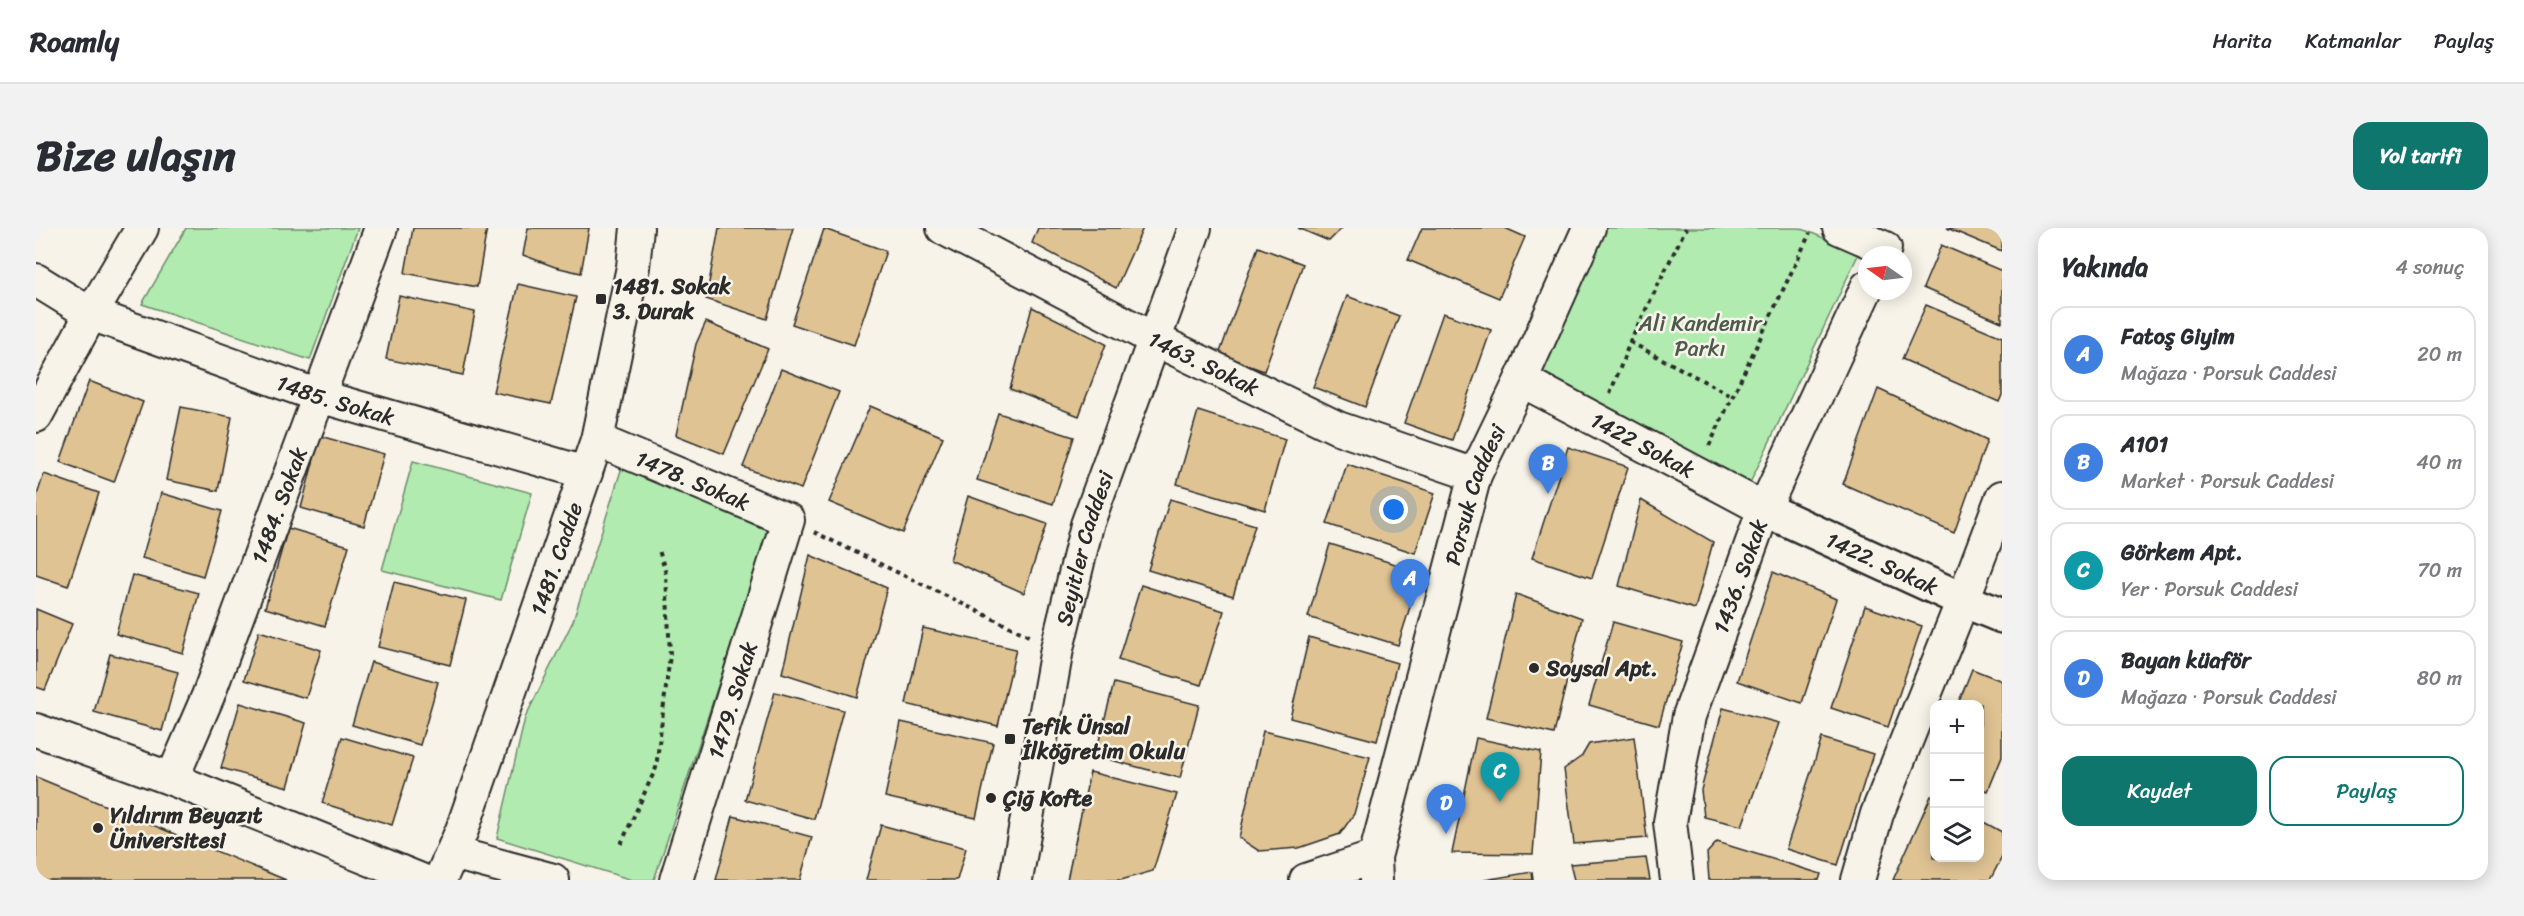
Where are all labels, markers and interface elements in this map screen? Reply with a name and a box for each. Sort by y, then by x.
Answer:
text: Roamly [30,17,119,66]
text: Harita [2212,22,2272,60]
text: Katmanlar [2305,22,2401,60]
text: Paylaş [2434,22,2494,60]
text: Bize ulaşın [36,119,236,193]
button: Yol tarifi [2353,122,2488,190]
text: Yakında [2062,244,2148,290]
north arrow [1858,246,1912,300]
text: 4 sonuç [2395,250,2464,285]
place label: 1481. Sokak 3. Durak [612,267,731,331]
marker: 1481. Sokak 3. Durak [594,292,608,306]
park label: Ali Kandemir Parkı [1638,304,1763,368]
text: Fatoş Giyim [2121,317,2235,356]
street label: 1463. Sokak [1141,320,1266,407]
text: A [2077,337,2090,372]
text: 20 m [2417,337,2462,372]
text: Mağaza · Porsuk Caddesi [2121,356,2337,391]
street label: 1485. Sokak [271,363,399,437]
street label: 1422 Sokak [1583,401,1702,489]
street label: Porsuk Caddesi [1433,417,1517,570]
text: A101 [2121,425,2168,464]
street label: 1478. Sokak [629,439,756,522]
street label: 1484. Sokak [240,441,319,569]
pin: B [1528,444,1568,494]
text: B [2077,445,2090,480]
text: 40 m [2416,445,2462,480]
text: Market · Porsuk Caddesi [2121,464,2334,499]
street label: Seyitler Caddesi [1044,465,1125,630]
your location [1379,495,1408,524]
street label: 1481. Cadde [519,497,594,621]
street label: 1436. Sokak [1701,513,1779,639]
street label: 1422. Sokak [1819,521,1945,606]
text: Görkem Apt. [2121,533,2243,572]
text: C [2077,553,2090,588]
text: 70 m [2417,553,2462,588]
pin: A [1390,560,1430,609]
text: Yer · Porsuk Caddesi [2121,572,2298,607]
street label: 1479. Sokak [696,636,769,764]
text: Bayan küaför [2121,641,2250,680]
place label: Soysal Apt. [1545,649,1658,688]
marker: Soysal Apt. [1527,661,1541,675]
text: D [2078,661,2089,696]
text: 80 m [2417,661,2462,696]
text: Mağaza · Porsuk Caddesi [2121,680,2337,715]
map controls [1930,700,1984,862]
button: + [1930,700,1984,754]
place label: Tefik Ünsal İlköğretim Okulu [1021,707,1186,771]
marker: Tefik Ünsal İlköğretim Okulu [1003,732,1017,746]
pin: C [1480,752,1520,802]
button: − [1930,754,1984,808]
button: Kaydet [2062,756,2257,826]
button: Paylaş [2269,756,2464,826]
place label: Çiğ Kofte [1002,779,1092,818]
pin: D [1426,784,1466,834]
marker: Çiğ Kofte [984,791,998,805]
place label: Yıldırım Beyazıt Üniversitesi [110,796,263,860]
button: layers [1930,808,1984,862]
marker: Yıldırım Beyazıt Üniversitesi [91,821,105,835]

